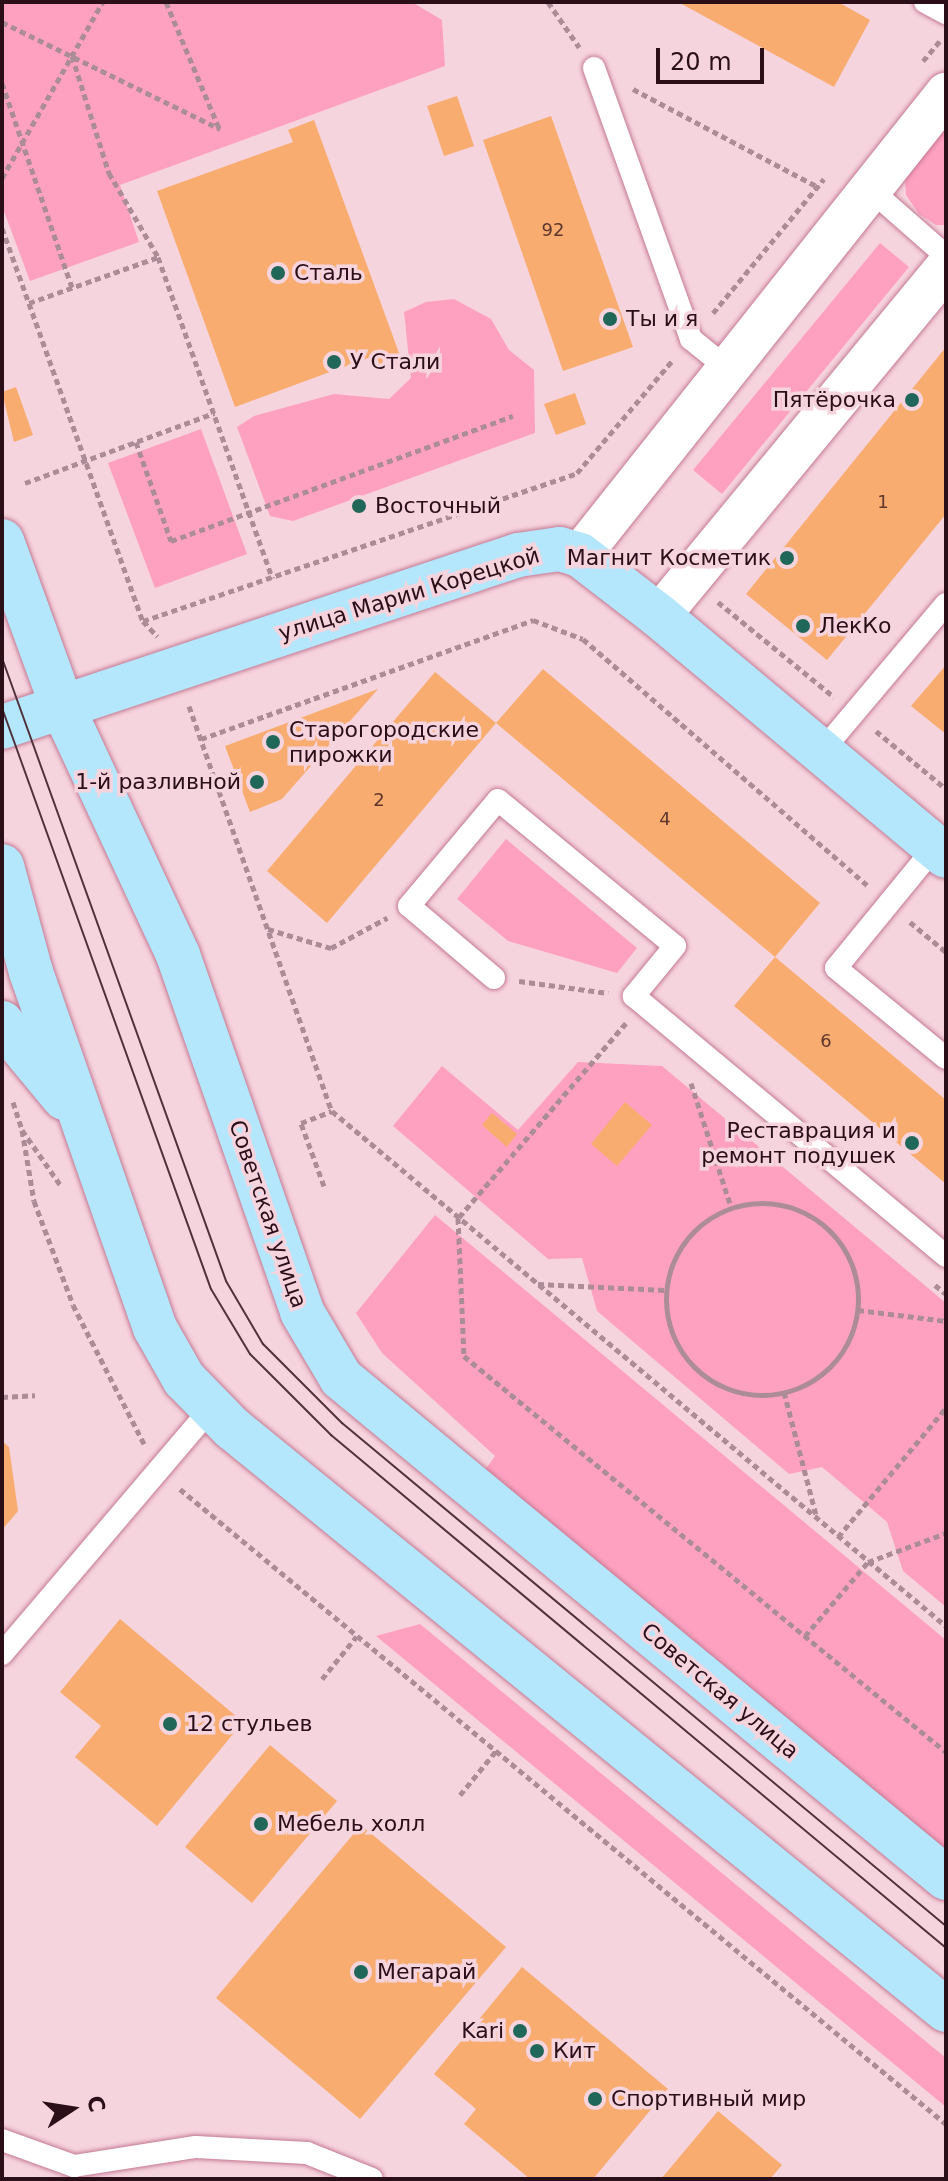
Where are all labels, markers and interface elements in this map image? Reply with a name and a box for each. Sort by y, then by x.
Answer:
scale bar [660,32,768,82]
text: 20 m [670,48,732,76]
house number: 92 [542,219,564,241]
place label: Сталь [294,260,363,286]
marker: Сталь [269,264,287,282]
place label: Ты и я [626,306,698,332]
marker: Ты и я [601,310,619,328]
place label: У Стали [350,349,440,375]
marker: У Стали [325,353,343,371]
place label: Пятёрочка [773,387,896,413]
marker: Пятёрочка [903,391,921,409]
house number: 1 [877,491,889,513]
place label: Восточный [375,493,501,519]
marker: Восточный [350,497,368,515]
street label: улица Марии Корецкой [275,542,543,646]
place label: Магнит Косметик [567,545,771,571]
marker: Магнит Косметик [778,549,796,567]
place label: ЛекКо [819,613,891,639]
marker: ЛекКо [794,617,812,635]
place label: Старогородские пирожки [289,716,479,768]
marker: Старогородские пирожки [264,733,282,751]
place label: 1-й разливной [75,769,241,795]
marker: 1-й разливной [248,773,266,791]
house number: 2 [373,789,385,811]
house number: 4 [659,808,671,830]
house number: 6 [820,1030,832,1052]
street label: Советская улица [223,1117,313,1311]
place label: Реставрация и ремонт подушек [701,1117,896,1168]
marker: Реставрация и ремонт подушек [903,1134,921,1152]
street label: Советская улица [636,1618,804,1764]
place label: 12 стульев [186,1711,312,1737]
marker: 12 стульев [161,1715,179,1733]
place label: Мебель холл [277,1811,425,1837]
marker: Мебель холл [252,1815,270,1833]
place label: Мегарай [377,1959,476,1985]
marker: Мегарай [352,1963,370,1981]
place label: Kari [461,2018,504,2044]
marker: Kari [511,2022,529,2040]
place label: Кит [553,2038,596,2064]
marker: Кит [528,2042,546,2060]
north arrow [32,2069,112,2149]
place label: Спортивный мир [611,2086,806,2112]
marker: Спортивный мир [586,2090,604,2108]
text: С [82,2093,110,2114]

